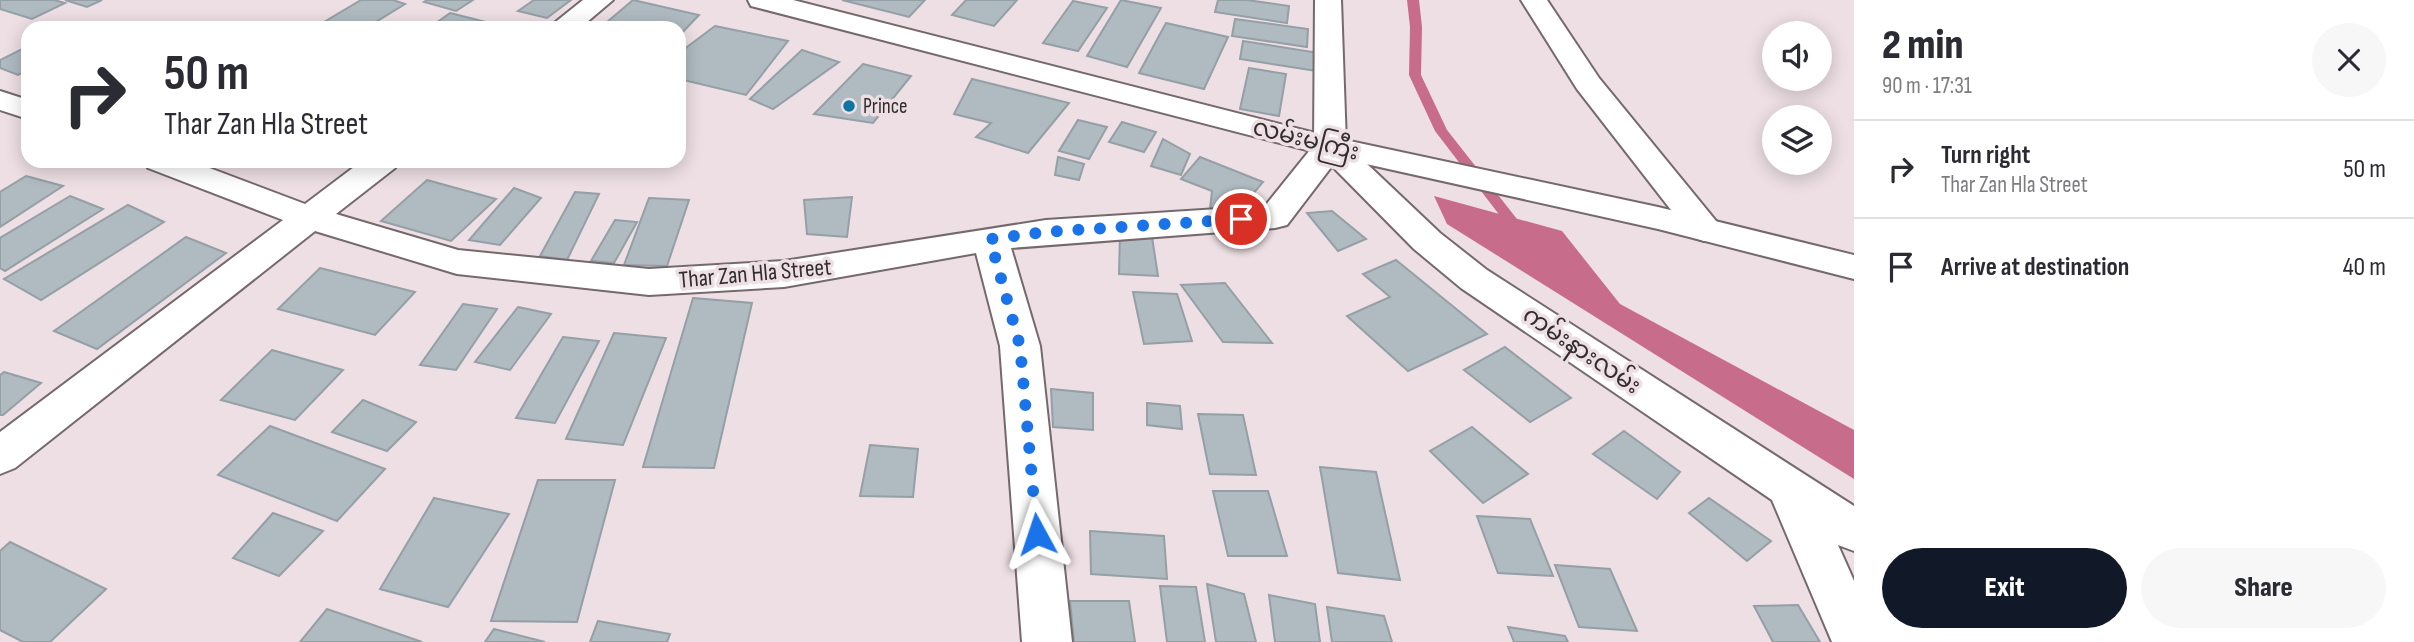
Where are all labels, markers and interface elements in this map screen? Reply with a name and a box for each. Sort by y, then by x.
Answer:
text: 2 min [1882,20,1963,71]
map controls [1762,21,1832,175]
button: sound [1762,21,1832,91]
button: close [2312,23,2386,97]
text: 50 m [164,45,249,104]
icon: right [49,49,140,140]
text: 90 m · 17:31 [1882,72,1972,100]
place label: Prince [863,94,908,119]
marker: Prince [841,98,857,114]
text: Thar Zan Hla Street [164,105,368,144]
button: layers [1762,105,1832,175]
street label: လမ်းမကြီး [1249,110,1363,171]
text: Turn right [1941,140,2030,171]
icon: right [1882,150,1920,188]
text: 50 m [2343,154,2386,185]
text: Thar Zan Hla Street [1941,171,2088,199]
pin [1211,189,1271,249]
icon: arrive [1222,200,1260,238]
icon: arrive [1882,248,1920,286]
street label: Thar Zan Hla Street [678,252,833,295]
text: Arrive at destination [1941,252,2129,283]
text: 40 m [2343,252,2386,283]
street label: ကမ်းနားလမ်း [1515,299,1647,404]
position arrow [1000,497,1074,571]
button: Exit [1882,548,2127,628]
button: Share [2141,548,2386,628]

